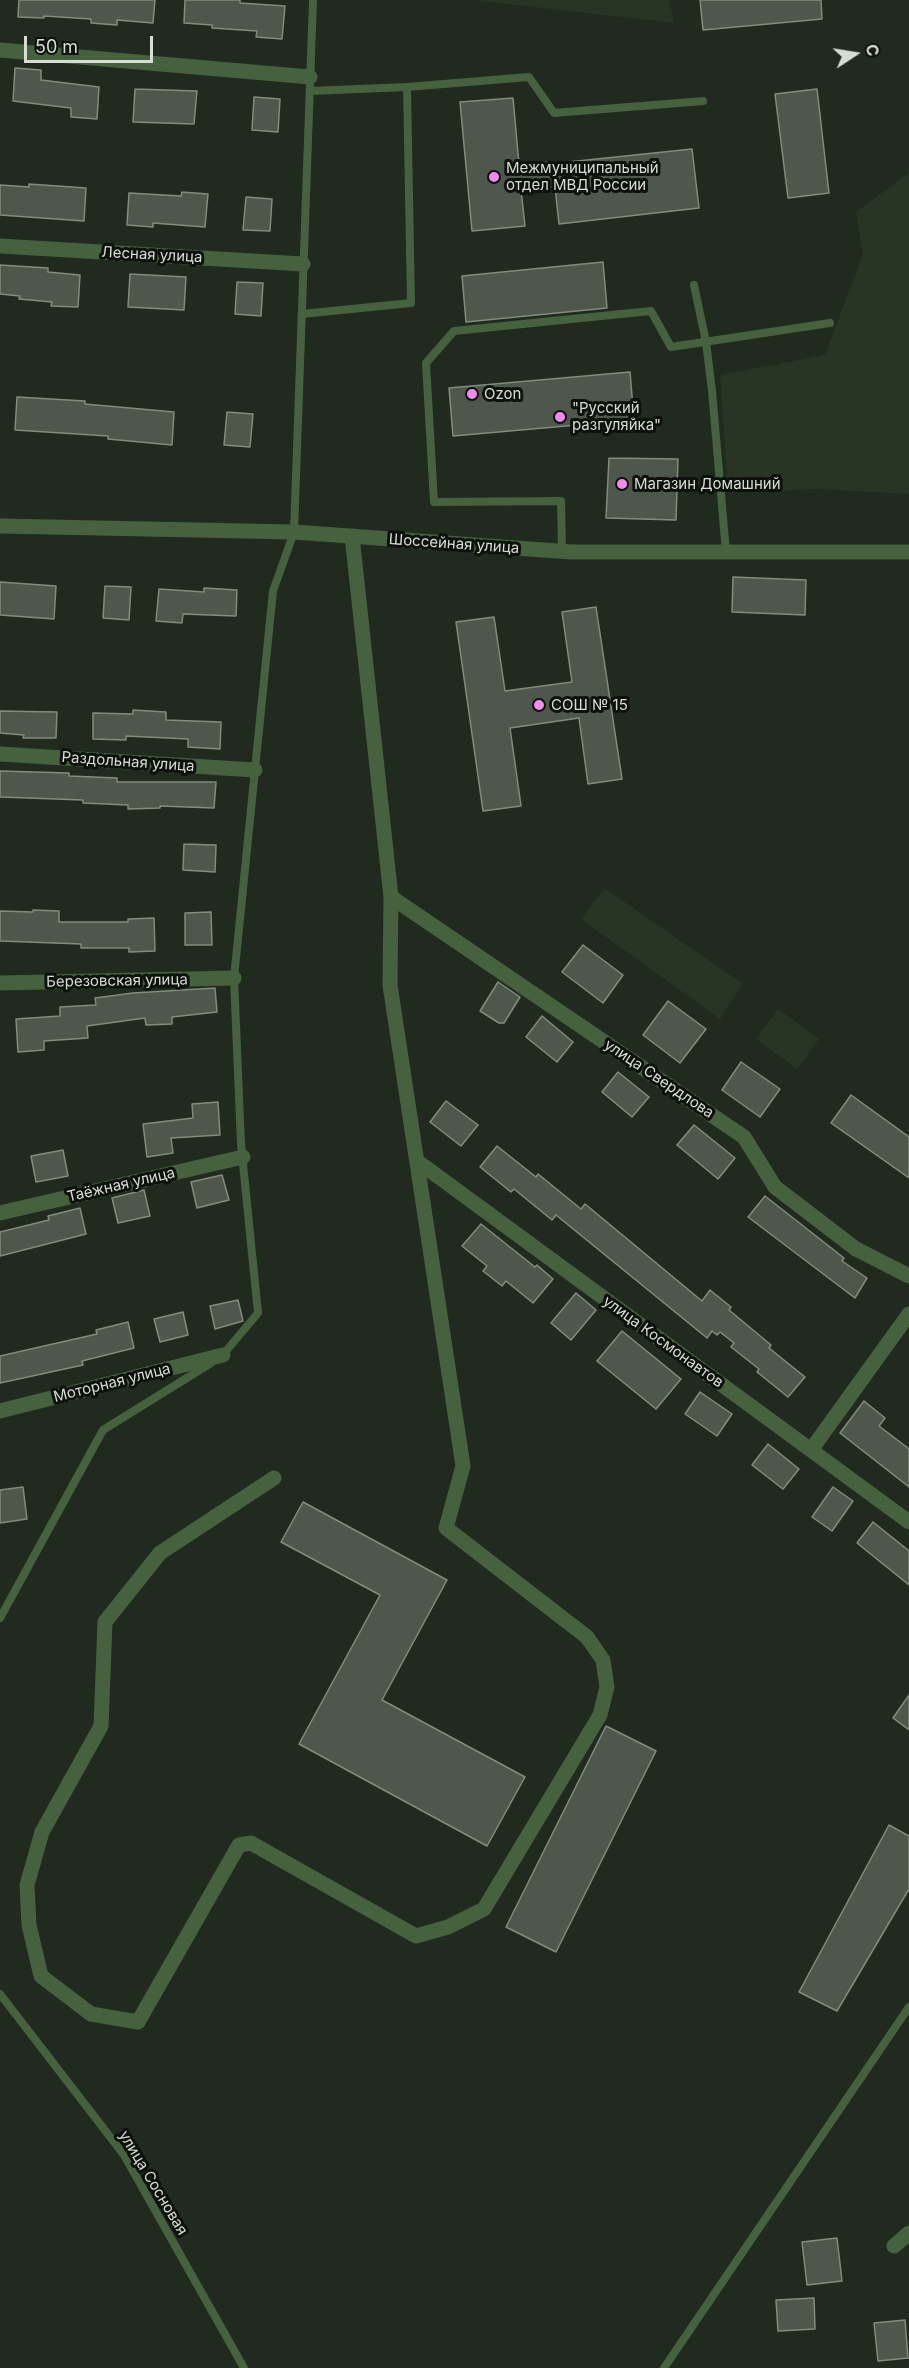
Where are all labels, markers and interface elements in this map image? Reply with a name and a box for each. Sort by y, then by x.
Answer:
scale bar [27,24,156,62]
north arrow [825,24,885,84]
text: 50 m [35,36,78,57]
text: С [862,42,884,58]
place label: Межмуниципальный отдел МВД России [506,159,659,194]
marker: Межмуниципальный отдел МВД России [487,170,501,184]
street label: Лесная улица [101,243,203,267]
place label: Ozon [484,385,521,403]
marker: Ozon [465,387,479,401]
place label: "Русский разгуляйка" [572,399,661,434]
marker: "Русский разгуляйка" [553,410,567,424]
place label: Магазин Домашний [634,475,781,493]
marker: Магазин Домашний [615,477,629,491]
street label: Шоссейная улица [388,530,520,558]
place label: СОШ № 15 [551,696,628,714]
marker: СОШ № 15 [532,698,546,712]
street label: Раздольная улица [61,748,195,776]
street label: Березовская улица [46,971,188,991]
street label: улица Свердлова [601,1036,717,1122]
street label: Таёжная улица [65,1164,177,1206]
street label: улица Космонавтов [599,1292,727,1392]
street label: Моторная улица [52,1360,172,1406]
street label: улица Сосновая [115,2128,191,2238]

